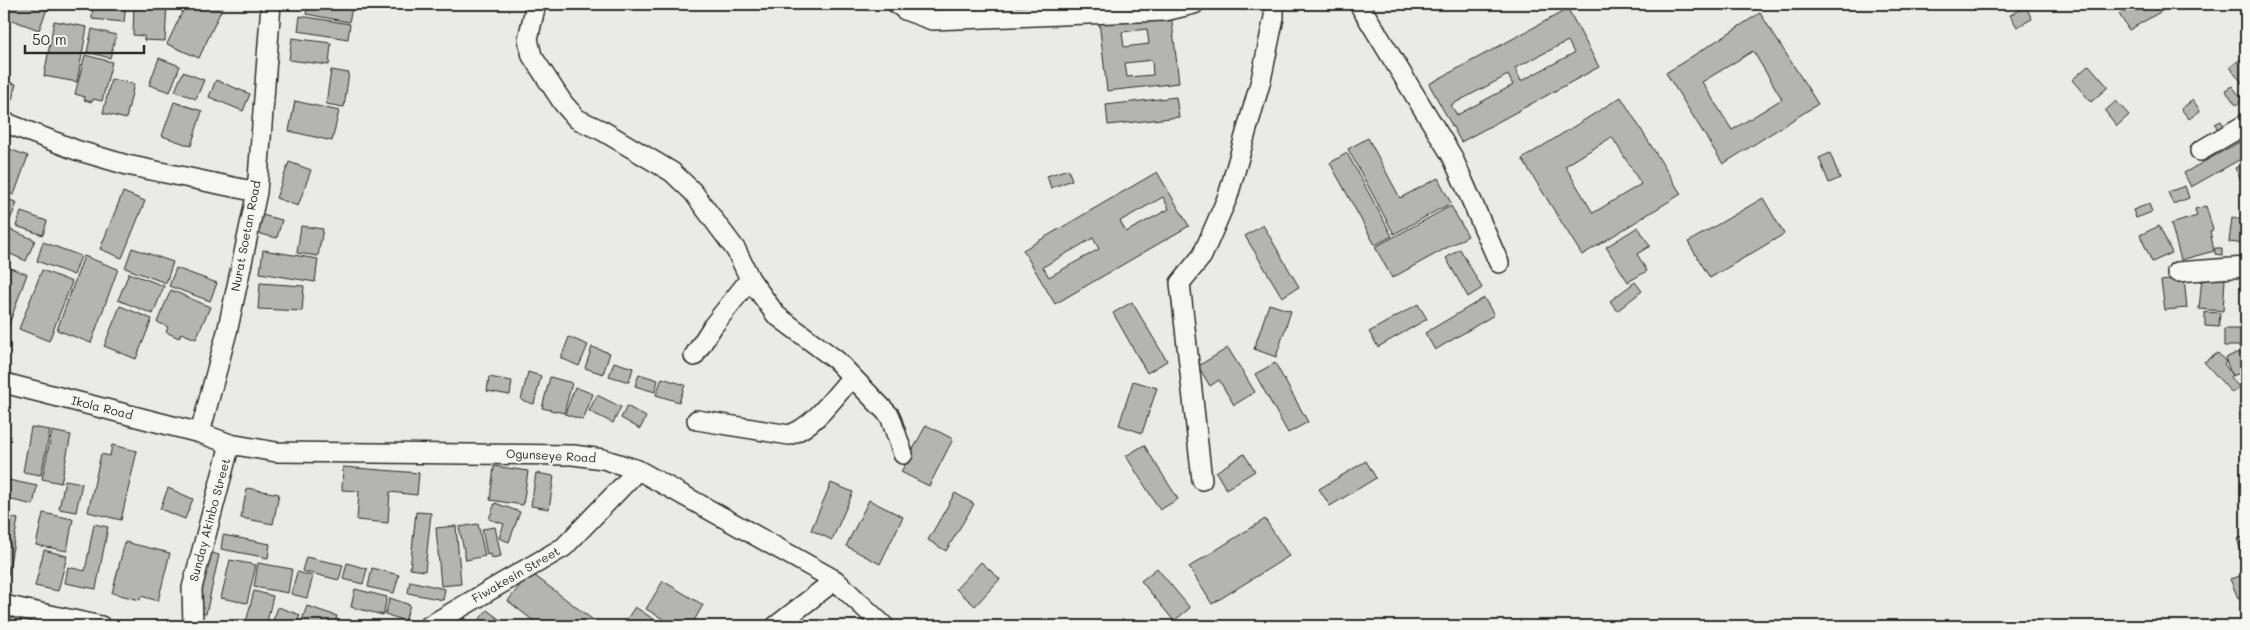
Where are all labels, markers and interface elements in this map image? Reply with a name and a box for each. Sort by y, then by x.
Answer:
scale bar [25,22,144,54]
text: 50 m [32,29,67,49]
street label: Nurat Soetan Road [226,179,264,293]
street label: Ikola Road [70,392,135,423]
street label: Ogunseye Road [506,445,597,465]
street label: Sunday Akinbo Street [185,456,233,583]
street label: Fiwakesin Street [469,542,562,606]

